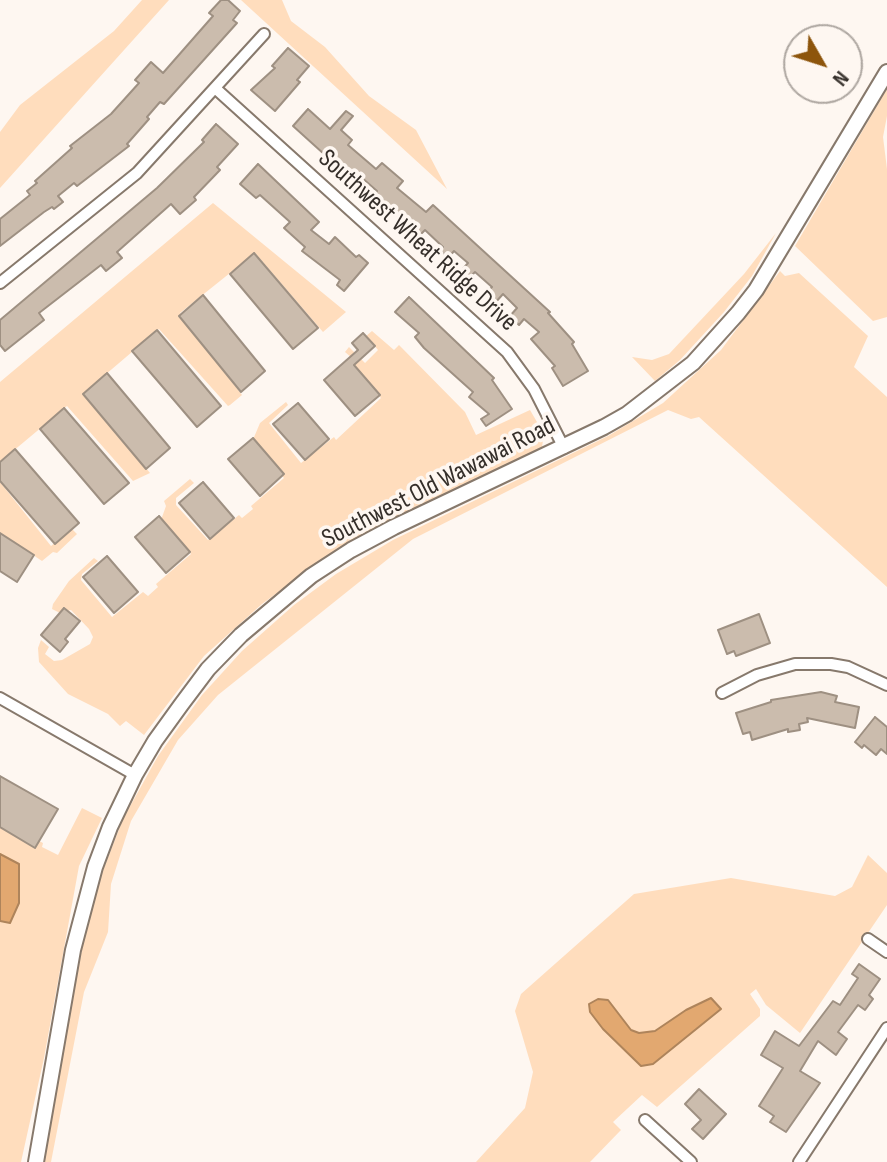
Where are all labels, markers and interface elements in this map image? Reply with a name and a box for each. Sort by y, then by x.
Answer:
north arrow [783,24,863,104]
text: N [826,65,855,91]
street label: Southwest Wheat Ridge Drive [311,144,523,338]
street label: Southwest Old Wawawai Road [317,411,561,555]

